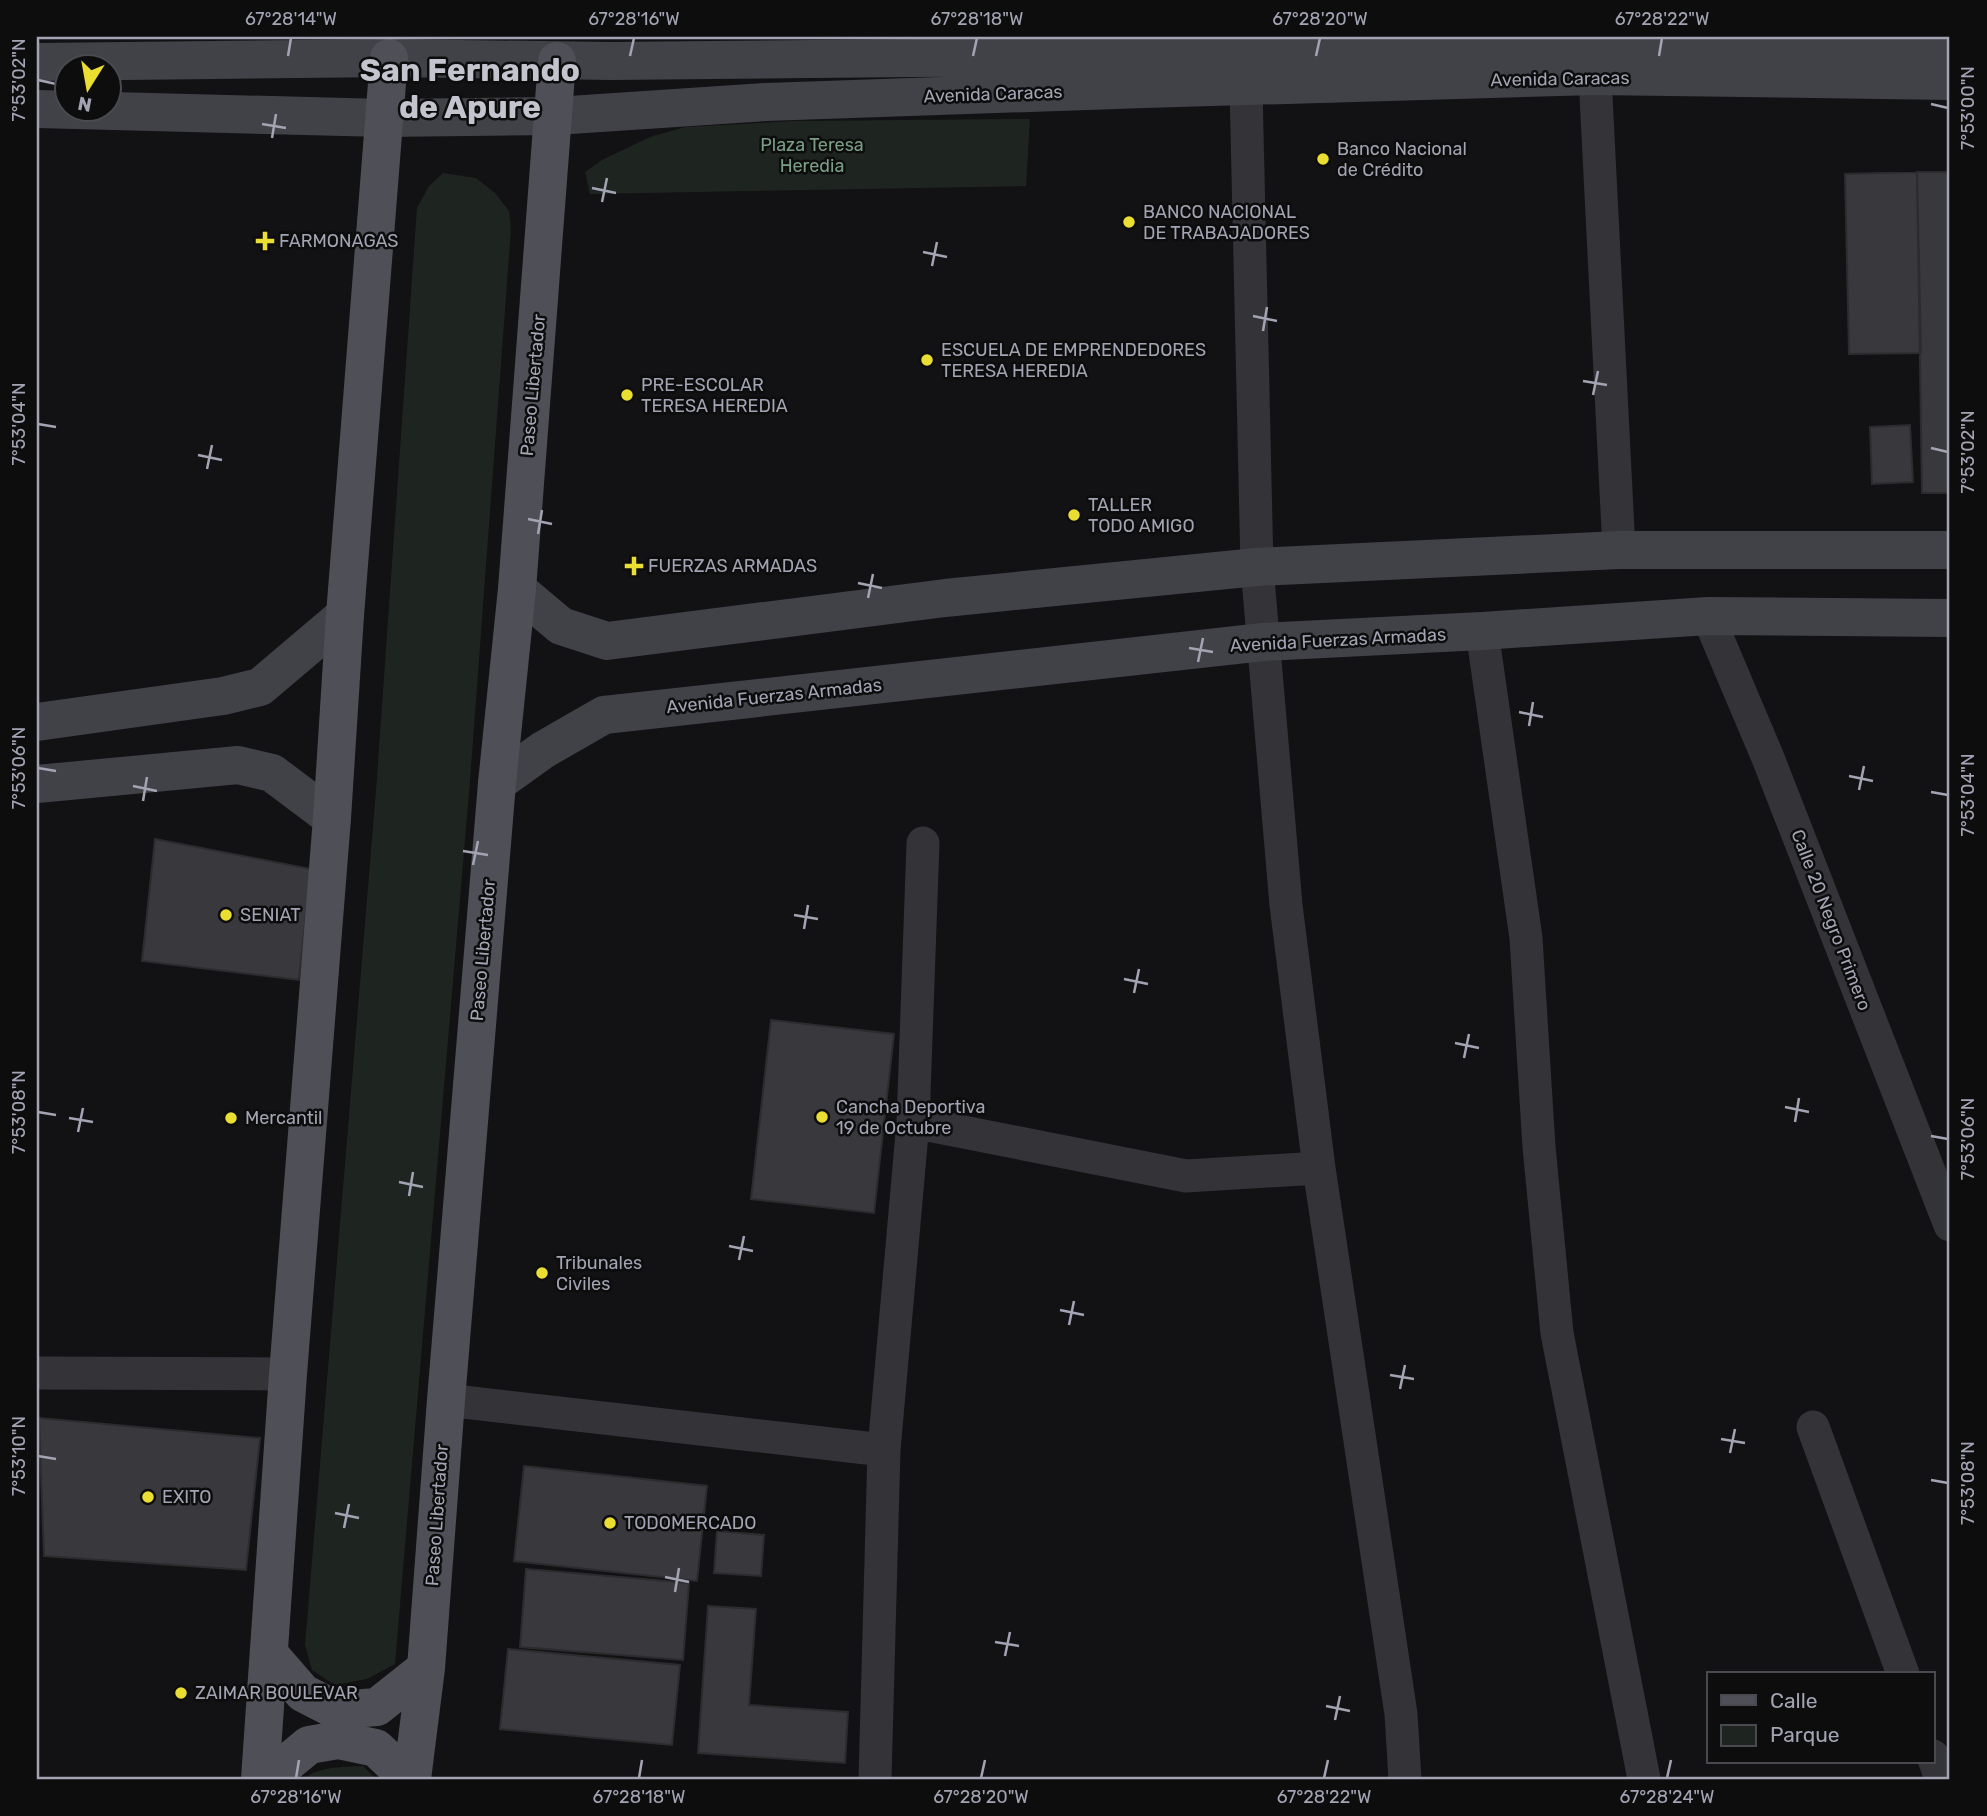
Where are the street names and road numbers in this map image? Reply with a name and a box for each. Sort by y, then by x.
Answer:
street label: Avenida Caracas [1490,67,1630,91]
street label: Avenida Caracas [923,81,1063,107]
street label: Paseo Libertador [516,313,550,457]
street label: Avenida Fuerzas Armadas [1229,623,1447,657]
street label: Avenida Fuerzas Armadas [665,674,883,718]
street label: Calle 20 Negro Primero [1786,826,1876,1014]
street label: Paseo Libertador [466,878,500,1022]
street label: Paseo Libertador [421,1443,453,1587]

